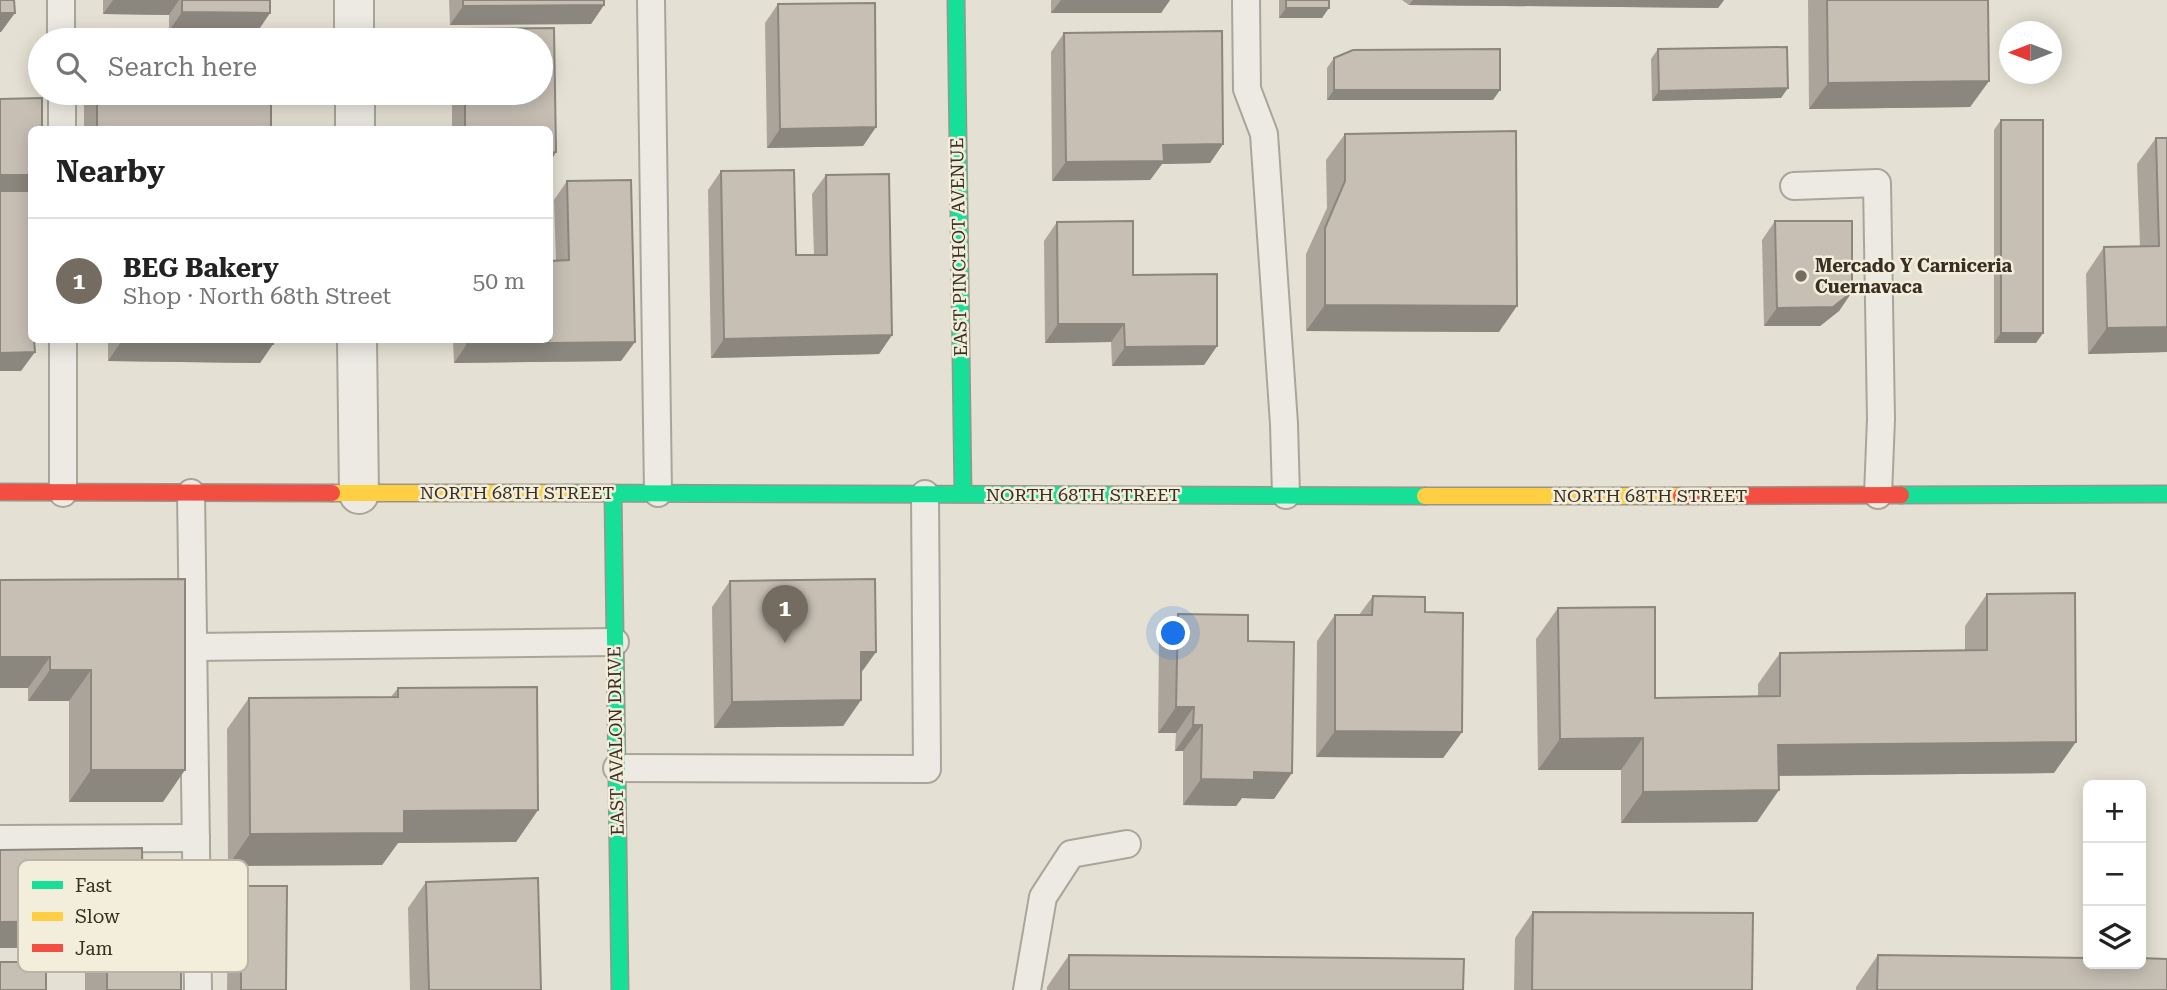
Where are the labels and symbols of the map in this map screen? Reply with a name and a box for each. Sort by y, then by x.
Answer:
north arrow [1999,21,2062,84]
street label: EAST PINCHOT AVENUE [946,137,971,357]
place label: Mercado Y Carniceria Cuernavaca [1815,255,2012,297]
marker: Mercado Y Carniceria Cuernavaca [1793,268,1809,284]
street label: NORTH 68TH STREET [420,482,614,503]
street label: NORTH 68TH STREET [986,484,1180,505]
street label: NORTH 68TH STREET [1553,485,1747,506]
pin: 1 [762,585,808,643]
your location [1156,616,1190,650]
street label: EAST AVALON DRIVE [603,646,628,836]
legend [18,860,248,972]
text: Fast [75,874,112,897]
text: Slow [75,905,120,928]
text: Jam [75,937,113,960]

